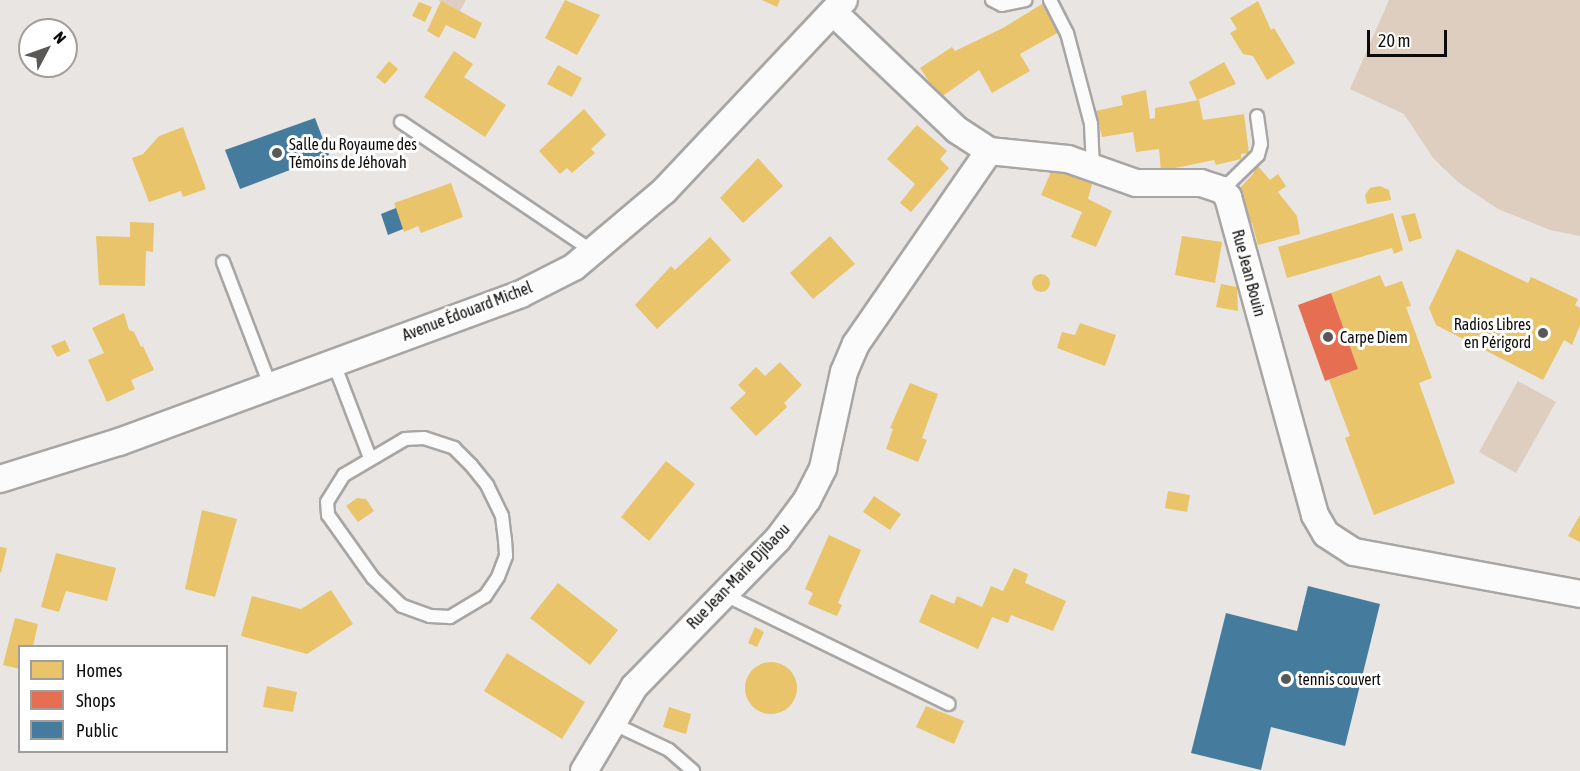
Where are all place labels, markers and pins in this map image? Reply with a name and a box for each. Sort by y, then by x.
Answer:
place label: Salle du Royaume des Témoins de Jéhovah [289,134,417,172]
marker: Salle du Royaume des Témoins de Jéhovah [270,146,284,160]
place label: Radios Libres en Périgord [1454,314,1531,352]
marker: Radios Libres en Périgord [1536,326,1550,340]
place label: Carpe Diem [1340,327,1408,347]
marker: Carpe Diem [1321,330,1335,344]
place label: tennis couvert [1298,669,1381,689]
marker: tennis couvert [1279,672,1293,686]

